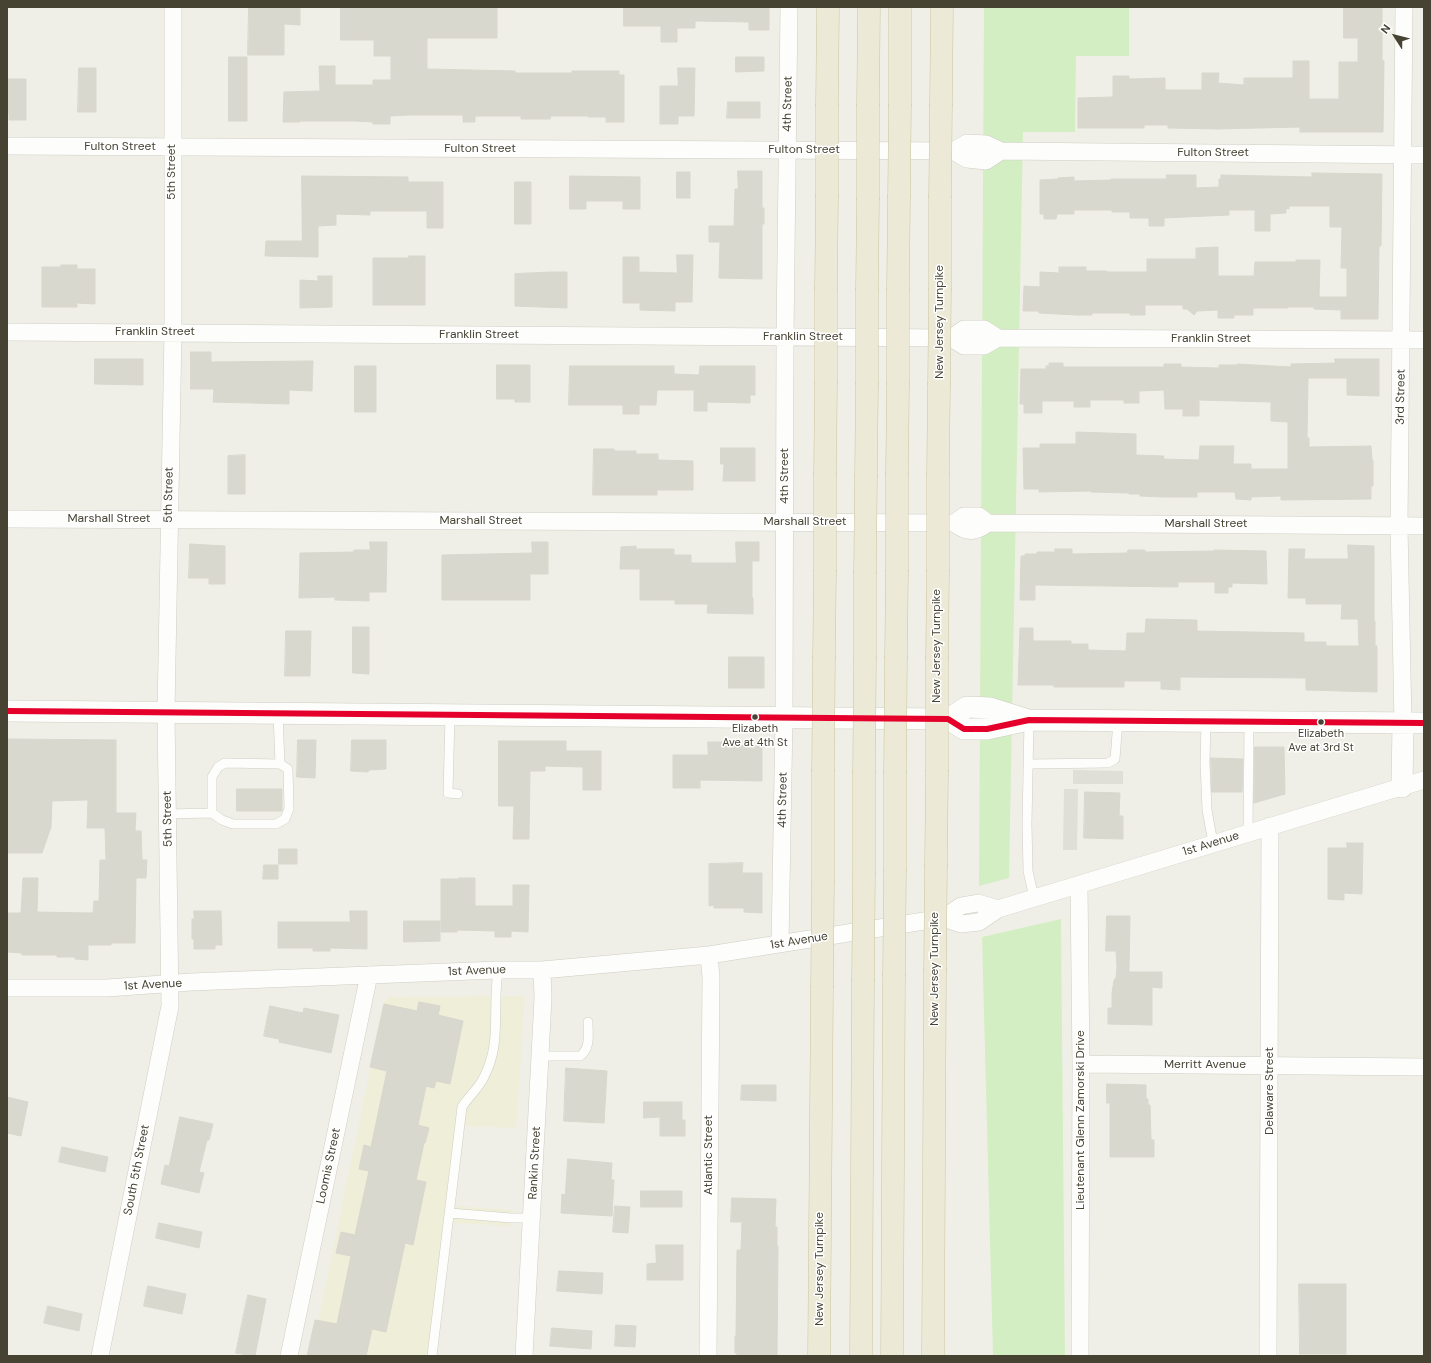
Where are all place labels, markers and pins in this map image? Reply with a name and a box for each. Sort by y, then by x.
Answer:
marker: Elizabeth Ave at 4th St [750,712,760,722]
marker: Elizabeth Ave at 3rd St [1316,717,1326,727]
place label: Elizabeth Ave at 4th St [722,722,788,748]
place label: Elizabeth Ave at 3rd St [1288,727,1354,753]

